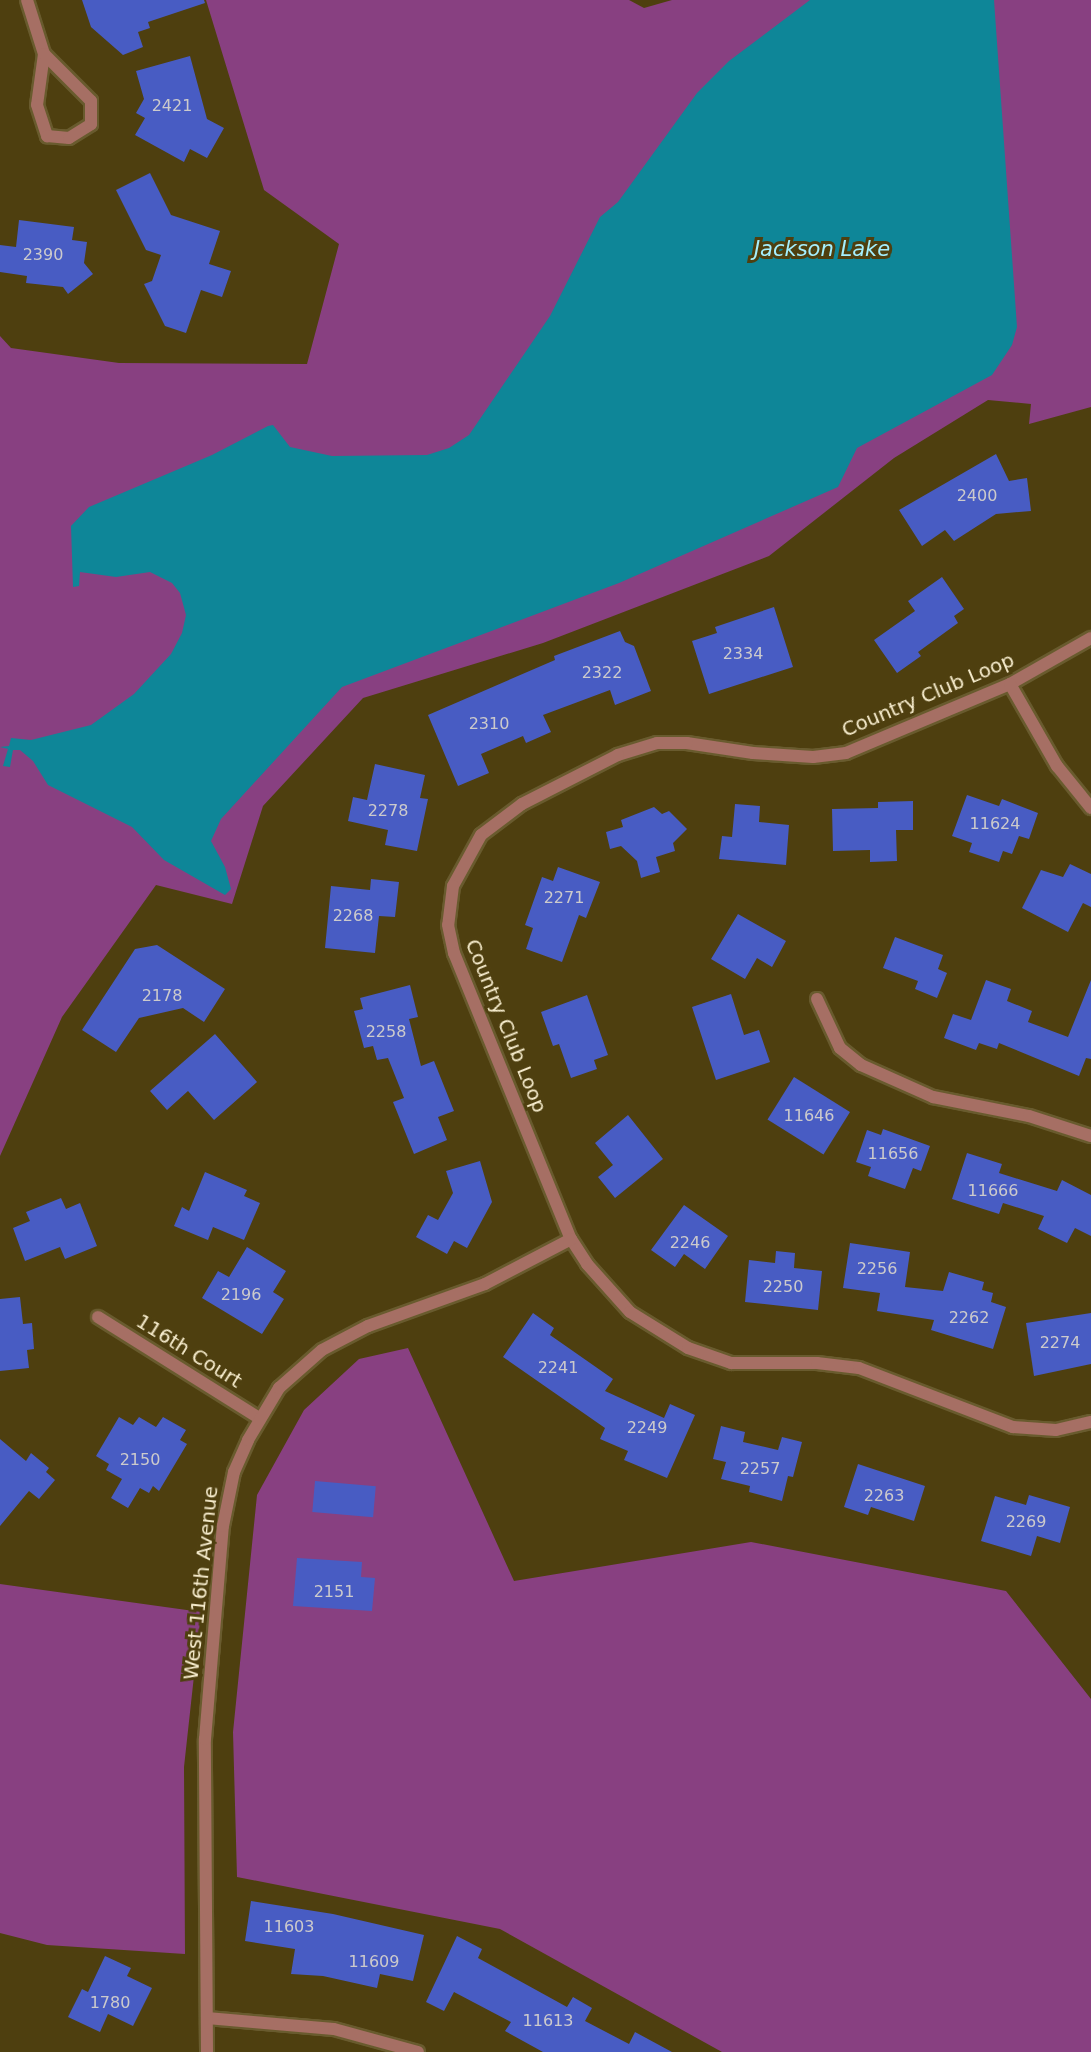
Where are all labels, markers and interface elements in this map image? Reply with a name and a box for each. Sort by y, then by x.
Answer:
house number: 2421 [152,96,192,116]
water label: Jackson Lake [754,236,890,262]
house number: 2390 [23,245,63,265]
house number: 2400 [957,486,997,506]
house number: 2334 [723,644,763,664]
street label: Country Club Loop [838,648,1018,742]
house number: 2322 [582,663,622,683]
house number: 2310 [469,714,509,734]
house number: 2278 [368,801,408,821]
house number: 11624 [970,814,1020,834]
house number: 2271 [544,888,584,908]
house number: 2268 [333,906,373,926]
street label: Country Club Loop [460,936,552,1116]
house number: 2178 [142,986,182,1006]
house number: 2258 [366,1022,406,1042]
house number: 11646 [784,1106,834,1126]
house number: 11656 [868,1144,918,1164]
house number: 11666 [968,1181,1018,1201]
house number: 2246 [670,1233,710,1253]
house number: 2256 [857,1259,897,1279]
house number: 2250 [763,1277,803,1297]
house number: 2196 [221,1285,261,1305]
house number: 2262 [949,1308,989,1328]
street label: 116th Court [132,1309,246,1393]
house number: 2274 [1040,1333,1080,1353]
house number: 2241 [538,1358,578,1378]
house number: 2249 [627,1418,667,1438]
house number: 2150 [120,1450,160,1470]
house number: 2257 [740,1459,780,1479]
street label: West 116th Avenue [179,1485,223,1681]
house number: 2263 [864,1486,904,1506]
house number: 2269 [1006,1512,1046,1532]
house number: 2151 [314,1582,354,1602]
house number: 11603 [264,1917,314,1937]
house number: 11609 [349,1952,399,1972]
house number: 1780 [90,1993,130,2013]
house number: 11613 [523,2011,573,2031]

